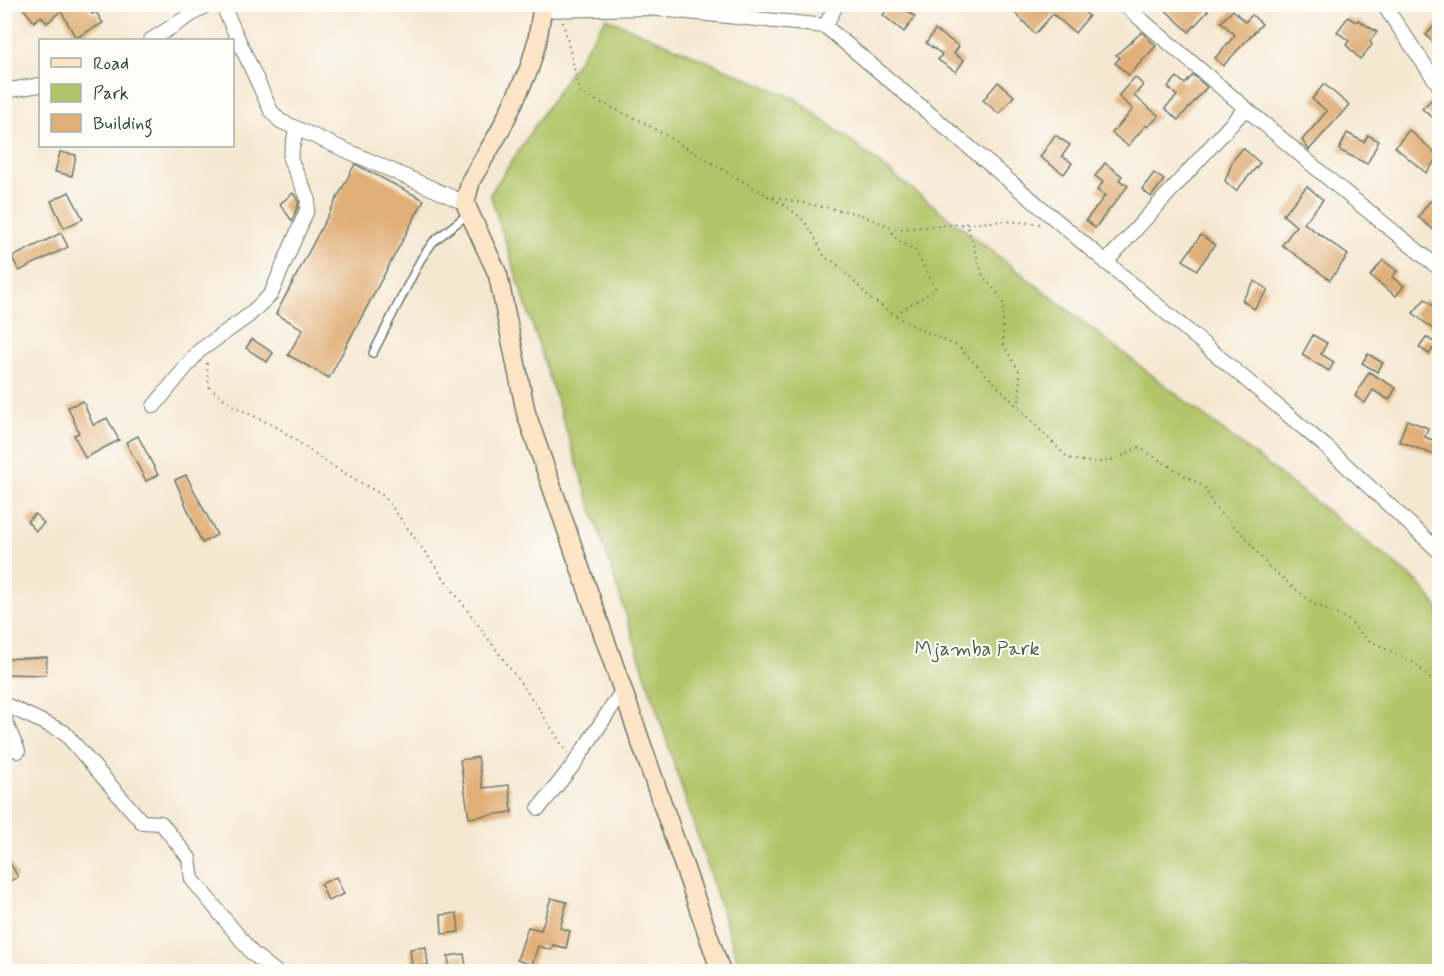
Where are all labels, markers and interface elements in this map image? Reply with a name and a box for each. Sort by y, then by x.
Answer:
legend [39,39,234,147]
text: Road [93,52,129,76]
text: Park [93,82,129,106]
text: Building [93,112,153,138]
park label: Mjamba Park [914,636,1040,663]

